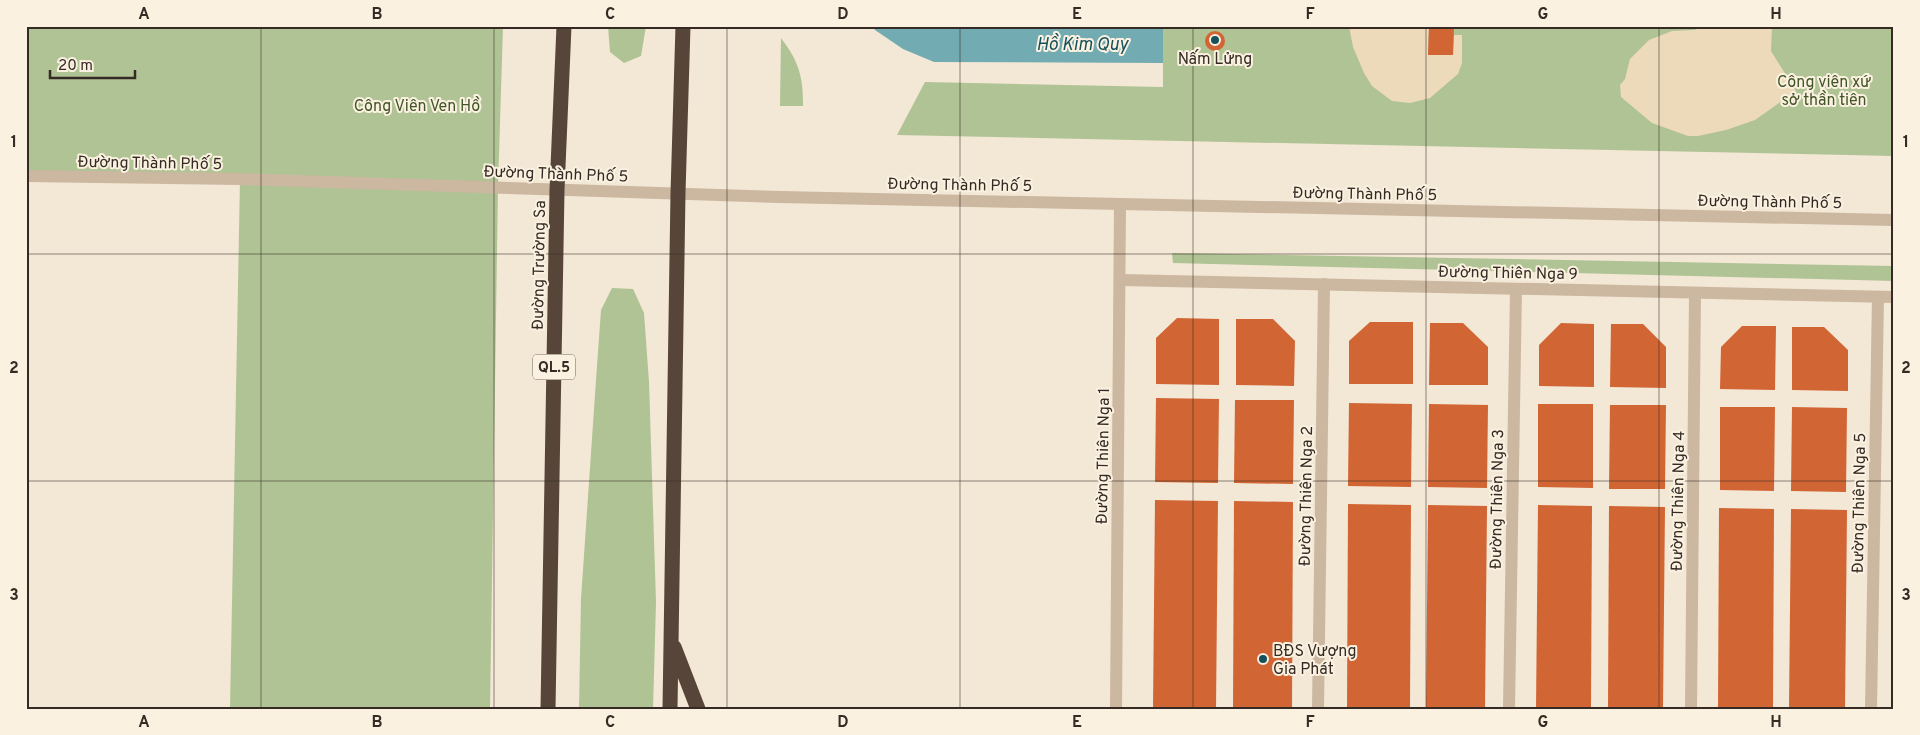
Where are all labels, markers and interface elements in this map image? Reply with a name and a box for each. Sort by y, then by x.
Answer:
text: A [138,5,150,25]
text: B [371,5,383,25]
text: C [605,5,615,25]
text: D [837,5,849,25]
text: E [1072,5,1082,25]
text: F [1305,5,1315,25]
text: G [1538,5,1548,25]
text: H [1770,5,1782,25]
water label: Hồ Kim Quy [1036,33,1130,57]
marker: Nấm Lửng [1209,34,1221,46]
scale bar [50,48,135,80]
place label: Nấm Lửng [1178,49,1252,70]
text: 20 m [58,57,93,76]
park label: Công viên xứ sở thần tiên [1777,73,1871,111]
park label: Công Viên Ven Hồ [354,96,480,117]
text: 1 [11,133,17,153]
text: 1 [1903,133,1909,153]
street label: Đường Thành Phố 5 [77,152,223,175]
street label: Đường Thành Phố 5 [483,161,629,188]
street label: Đường Thành Phố 5 [887,174,1033,197]
street label: Đường Thành Phố 5 [1292,183,1438,206]
street label: Đường Thành Phố 5 [1697,191,1843,214]
street label: Đường Trường Sa [529,200,551,330]
street label: Đường Thiên Nga 9 [1438,263,1578,285]
road number: QL.5 [533,354,575,380]
text: 2 [9,359,19,379]
text: 2 [1901,359,1911,379]
street label: Đường Thiên Nga 1 [1093,388,1115,524]
street label: Đường Thiên Nga 2 [1296,426,1318,566]
street label: Đường Thiên Nga 3 [1487,429,1509,569]
street label: Đường Thiên Nga 4 [1668,431,1690,571]
street label: Đường Thiên Nga 5 [1849,433,1871,573]
text: 3 [9,586,19,606]
text: 3 [1901,586,1911,606]
place label: BĐS Vượng Gia Phát [1273,642,1357,680]
marker: BĐS Vượng Gia Phát [1257,653,1269,665]
text: A [138,713,150,733]
text: B [371,713,383,733]
text: C [605,713,615,733]
text: D [837,713,849,733]
text: E [1072,713,1082,733]
text: F [1305,713,1315,733]
text: G [1538,713,1548,733]
text: H [1770,713,1782,733]

